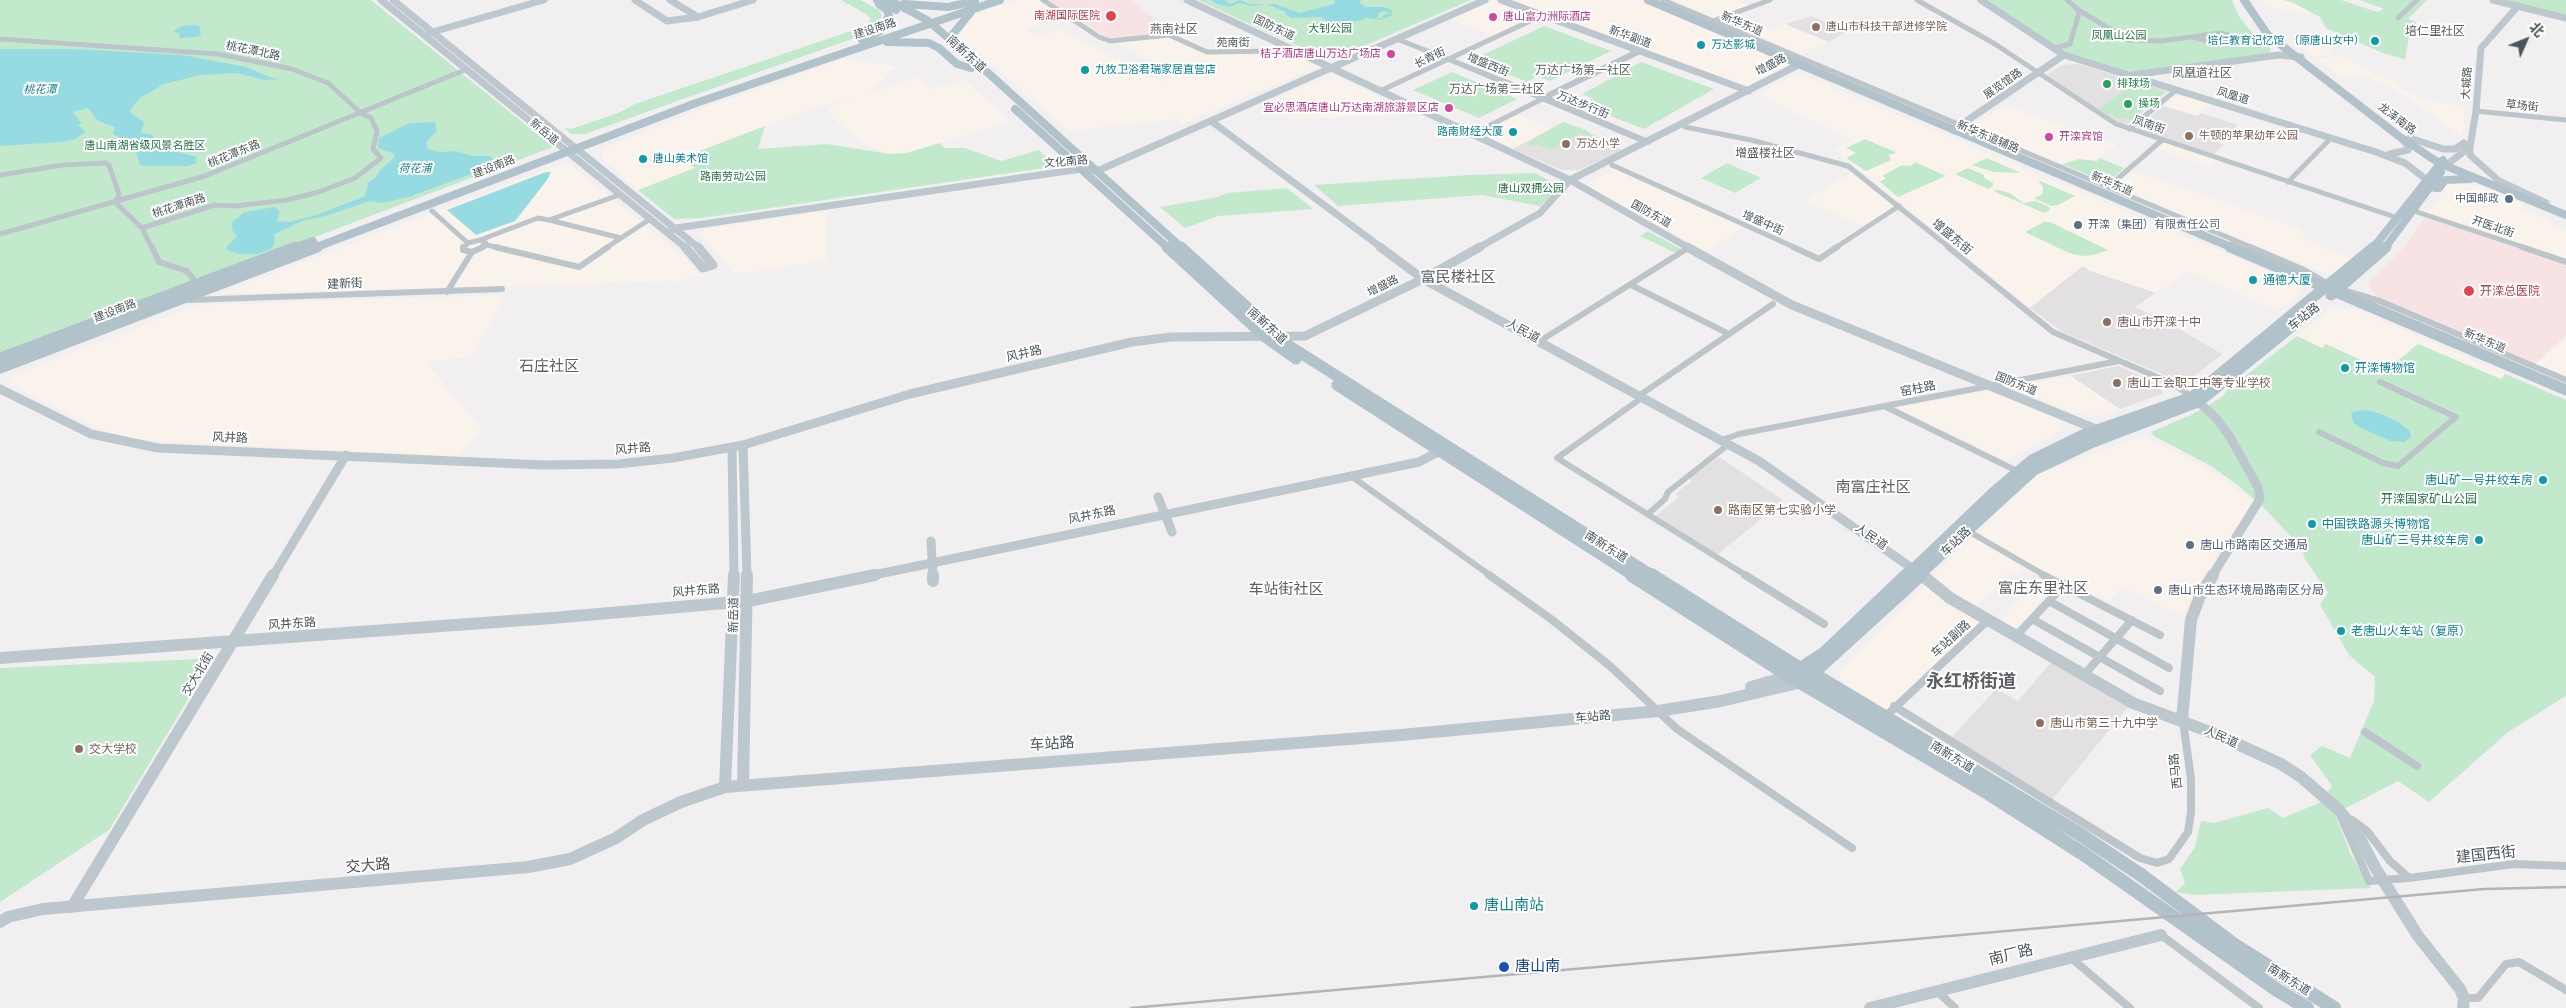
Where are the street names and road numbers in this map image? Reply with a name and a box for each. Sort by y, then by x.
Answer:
street label: 新华东道 [1719,9,1765,39]
street label: 国防东道 [1251,13,1297,43]
street label: 建设南路 [852,16,898,42]
street label: 新华副道 [1607,23,1653,51]
street label: 南新东道 [943,33,989,75]
street label: 苑南街 [1217,36,1249,50]
street label: 桃花潭北路 [225,39,281,63]
street label: 长青街 [1412,45,1448,71]
street label: 增盛西街 [1465,51,1511,79]
street label: 增盛路 [1753,51,1789,79]
street label: 展览馆路 [1981,66,2025,102]
street label: 大城路 [2459,66,2475,100]
street label: 凤凰道 [2215,85,2251,107]
street label: 万达步行街 [1555,89,1611,121]
street label: 草场街 [2505,98,2539,114]
street label: 龙泽南路 [2375,100,2419,138]
street label: 凤南街 [2131,113,2167,137]
street label: 新岳道 [527,116,561,148]
street label: 新华东道辅路 [1955,118,2021,156]
street label: 桃花潭东路 [206,138,262,170]
street label: 建设南路 [471,153,517,181]
street label: 文化南路 [1044,154,1088,170]
street label: 新华东道 [2089,169,2135,199]
street label: 桃花潭南路 [151,191,207,221]
street label: 国防东道 [1629,198,1673,230]
street label: 增盛中街 [1740,208,1786,238]
street label: 开医北街 [2470,214,2516,240]
street label: 增盛东街 [1929,216,1975,258]
street label: 增盛路 [1365,273,1401,299]
street label: 建新街 [327,276,363,292]
street label: 建设南路 [92,297,138,325]
street label: 车站路 [2285,300,2323,334]
street label: 南新东道 [1244,305,1290,347]
street label: 人民道 [1504,316,1542,346]
street label: 新华东道 [2462,326,2508,356]
street label: 风井路 [1005,343,1043,365]
street label: 国防东道 [1993,370,2039,398]
street label: 窑柱路 [1899,378,1937,400]
street label: 风井路 [212,430,248,446]
street label: 风井路 [614,440,652,458]
street label: 风井东路 [1067,503,1117,527]
street label: 人民道 [1852,521,1890,553]
street label: 车站路 [1938,524,1974,560]
street label: 南新东道 [1582,528,1630,566]
street label: 风井东路 [671,582,721,600]
street label: 新岳道 [726,597,742,633]
street label: 风井东路 [268,615,316,633]
street label: 车站副路 [1929,617,1973,661]
street label: 交大北街 [179,650,217,698]
street label: 车站路 [1574,708,1612,726]
street label: 人民道 [2202,723,2240,751]
street label: 车站路 [1029,733,1075,755]
street label: 南新东道 [1928,738,1976,776]
street label: 西马路 [2167,752,2185,790]
street label: 建国西街 [2455,843,2517,867]
street label: 交大路 [345,855,391,877]
street label: 南厂路 [1987,941,2035,969]
street label: 南新东道 [2265,961,2313,999]

